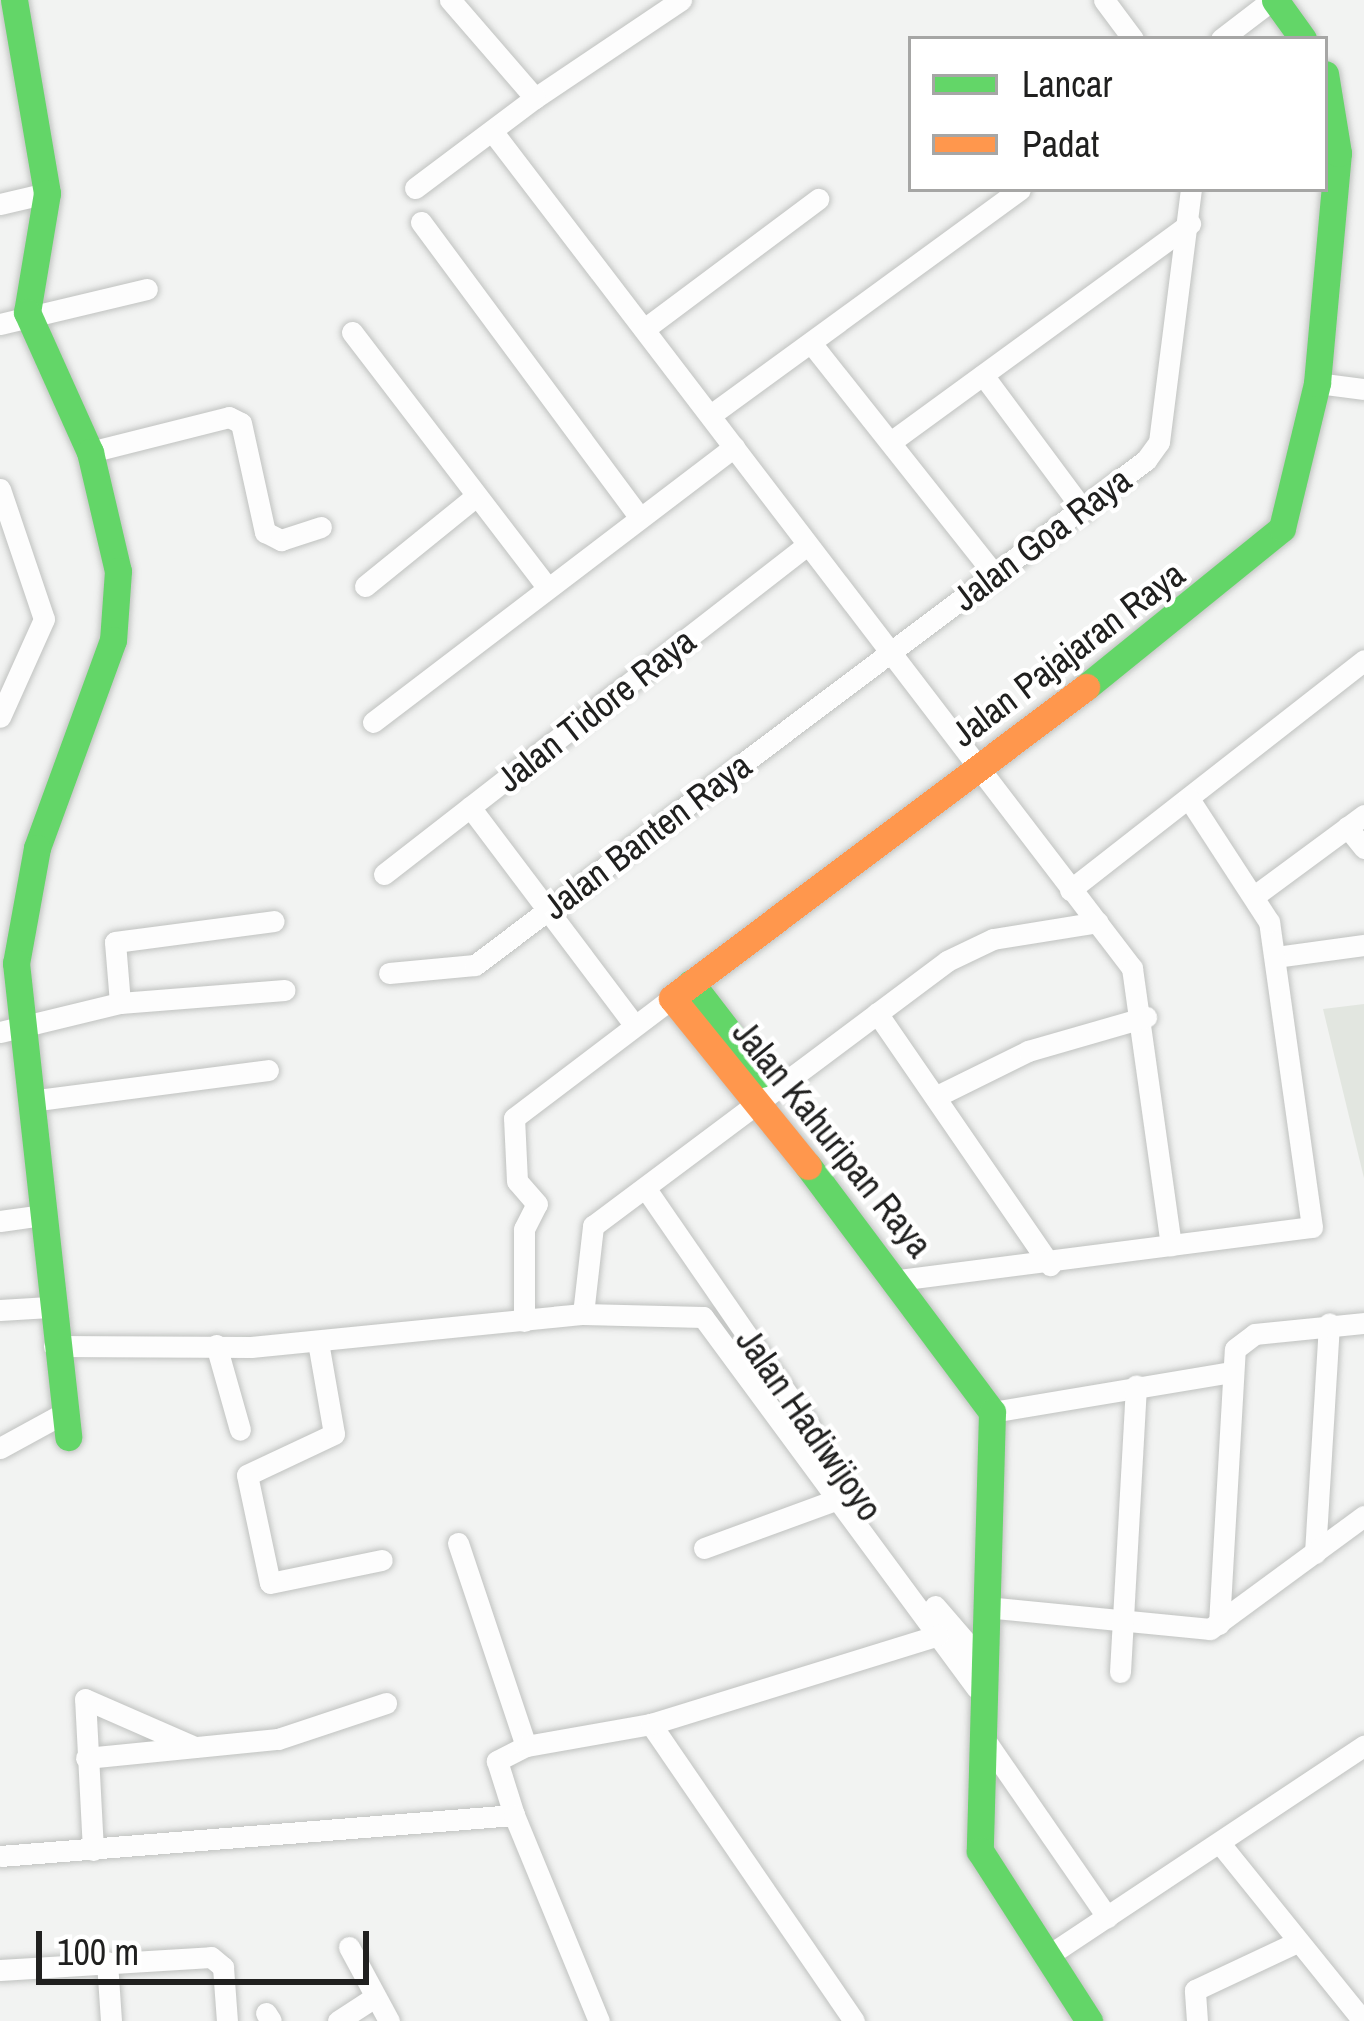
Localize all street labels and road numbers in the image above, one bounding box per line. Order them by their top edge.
street label: Jalan Goa Raya [944,458,1140,620]
street label: Jalan Pajajaran Raya [943,552,1193,756]
street label: Jalan Tidore Raya [488,619,704,801]
street label: Jalan Banten Raya [534,744,760,928]
street label: Jalan Kahuripan Raya [723,1012,941,1266]
street label: Jalan Hadiwijoyo [727,1321,891,1529]

